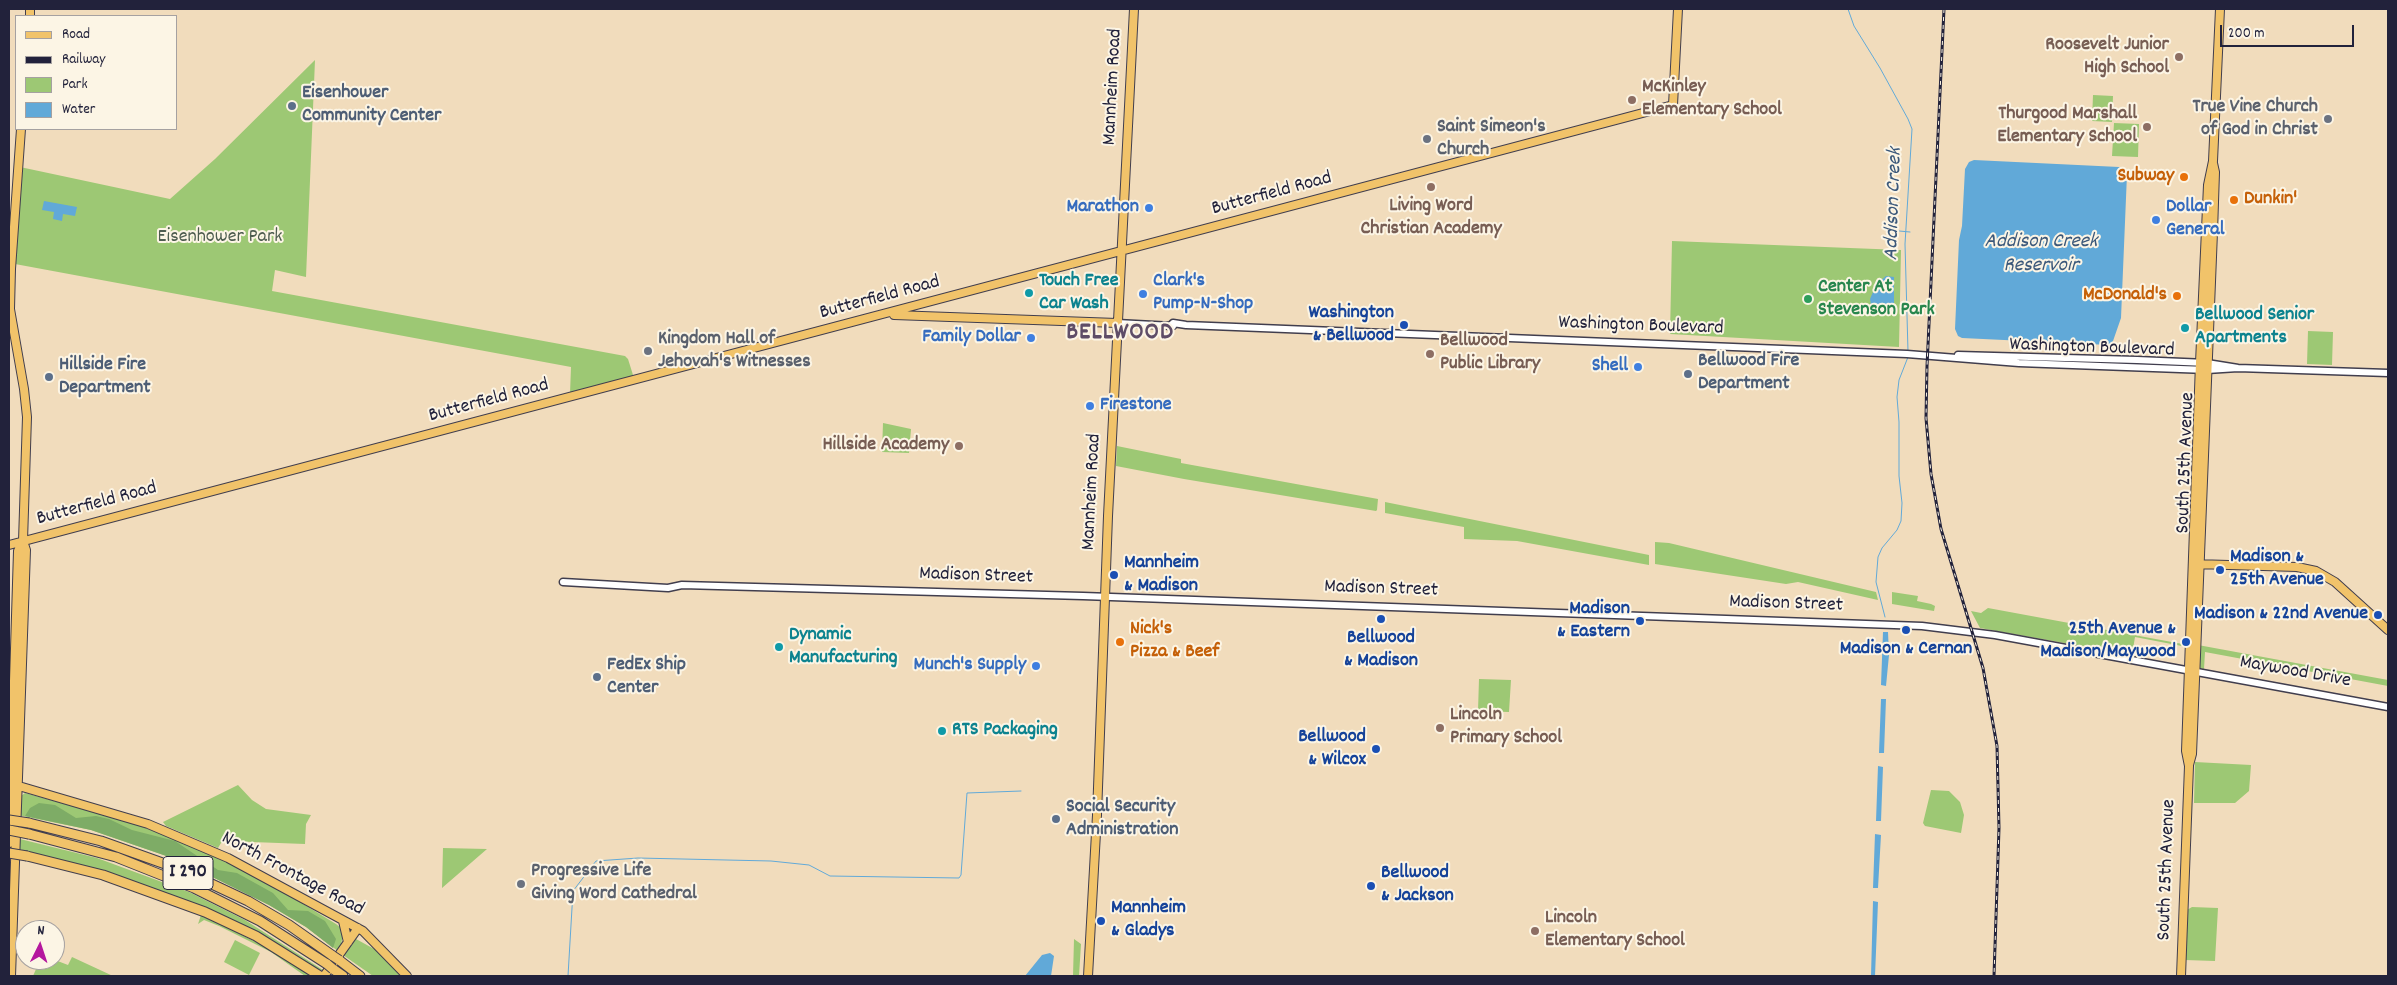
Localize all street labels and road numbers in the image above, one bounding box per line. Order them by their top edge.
street label: Mannheim Road [1099,28,1129,146]
street label: Butterfield Road [1209,167,1335,223]
street label: Butterfield Road [817,271,943,327]
street label: Washington Boulevard [1558,312,1724,342]
street label: Washington Boulevard [2009,334,2175,364]
street label: Butterfield Road [426,374,552,430]
street label: South 25th Avenue [2173,392,2201,534]
street label: Mannheim Road [1078,433,1108,551]
street label: Butterfield Road [34,477,160,533]
street label: Madison Street [919,563,1033,591]
street label: Madison Street [1324,576,1438,604]
street label: Madison Street [1729,591,1843,619]
street label: Maywood Drive [2238,651,2352,695]
street label: South 25th Avenue [2154,799,2182,941]
street label: North Frontage Road [217,827,367,923]
road number: I 290 [163,856,213,890]

